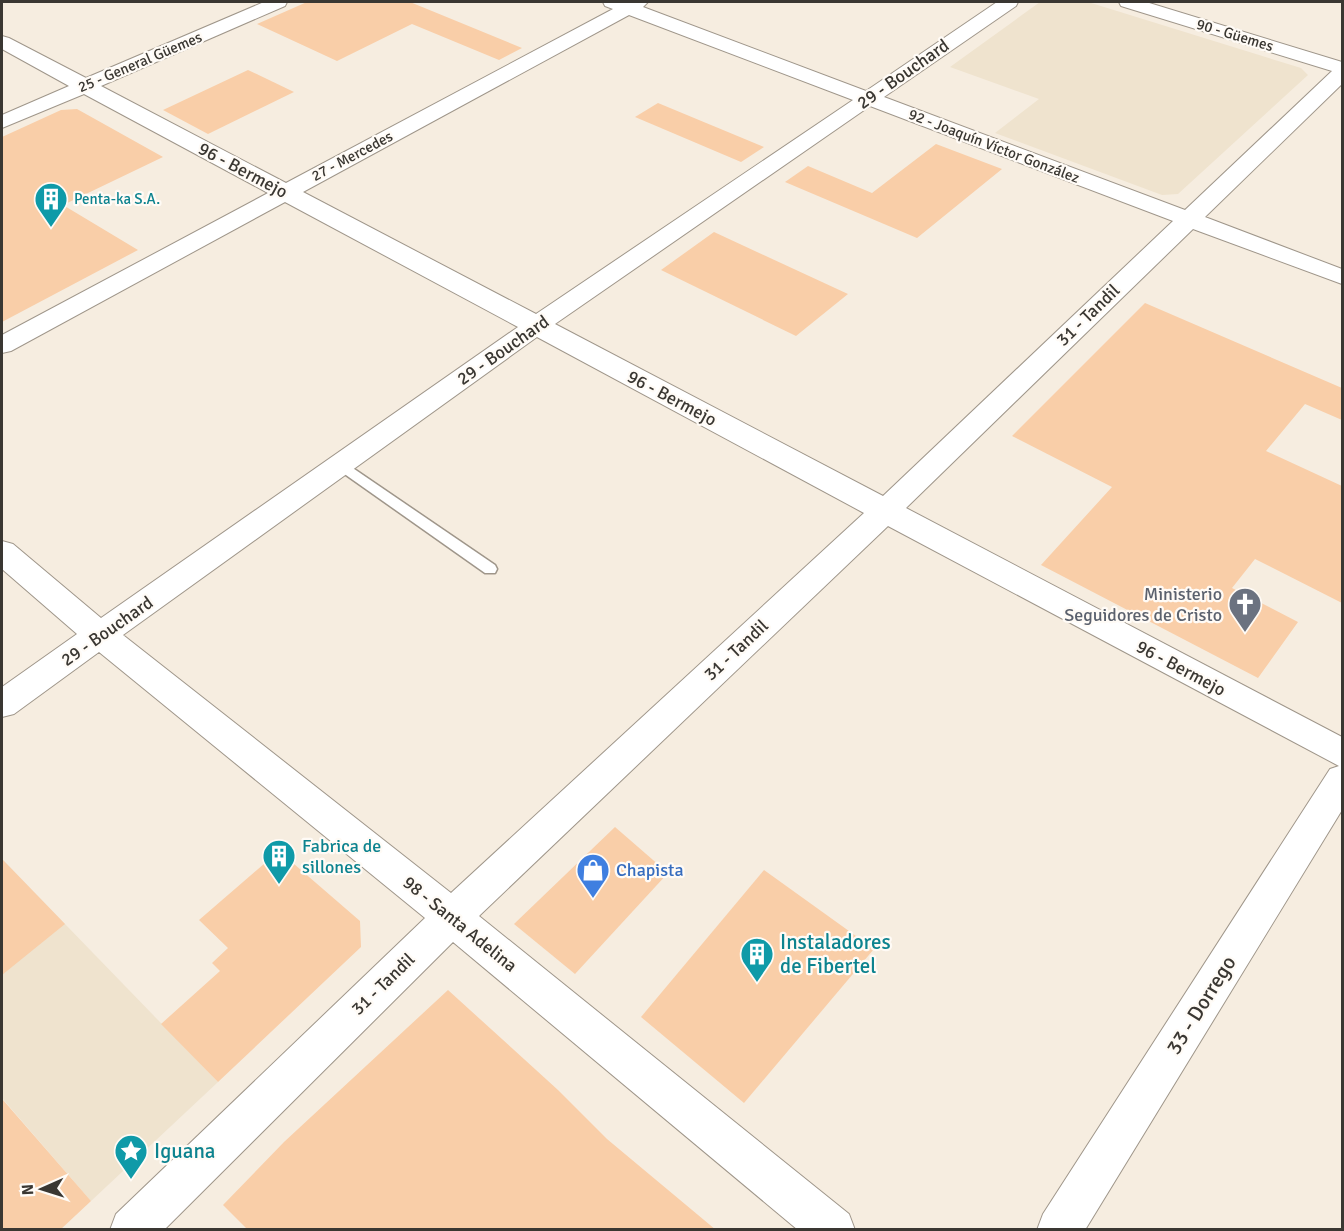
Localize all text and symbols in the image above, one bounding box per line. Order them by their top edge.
street label: 90 - Güemes [1194,15,1276,55]
street label: 25 - General Güemes [75,28,205,96]
street label: 29 - Bouchard [853,34,953,114]
street label: 92 - Joaquín Víctor González [906,105,1082,187]
street label: 27 - Mercedes [308,127,396,185]
street label: 96 - Bermejo [195,137,291,203]
building icon: Penta-ka S.A. [33,181,69,228]
place label: Penta-ka S.A. [74,190,160,208]
street label: 31 - Tandil [1052,279,1124,351]
street label: 29 - Bouchard [453,310,553,390]
street label: 96 - Bermejo [624,365,720,431]
place label: Ministerio Seguidores de Cristo [1064,583,1222,626]
church icon: Ministerio Seguidores de Cristo [1227,586,1263,633]
street label: 29 - Bouchard [57,591,157,671]
street label: 31 - Tandil [699,615,773,685]
street label: 96 - Bermejo [1133,635,1229,701]
place label: Fabrica de sillones [302,835,381,878]
building icon: Fabrica de sillones [261,838,297,885]
shop icon: Chapista [575,852,611,899]
place label: Chapista [616,859,684,881]
street label: 98 - Santa Adelina [399,871,521,977]
place label: Instaladores de Fibertel [780,929,891,979]
building icon: Instaladores de Fibertel [739,936,775,983]
street label: 31 - Tandil [347,948,419,1020]
street label: 33 - Dorrego [1160,951,1242,1059]
place icon: Iguana [113,1133,149,1180]
place label: Iguana [154,1138,216,1164]
north arrow [12,1159,72,1219]
text: N [18,1184,38,1196]

